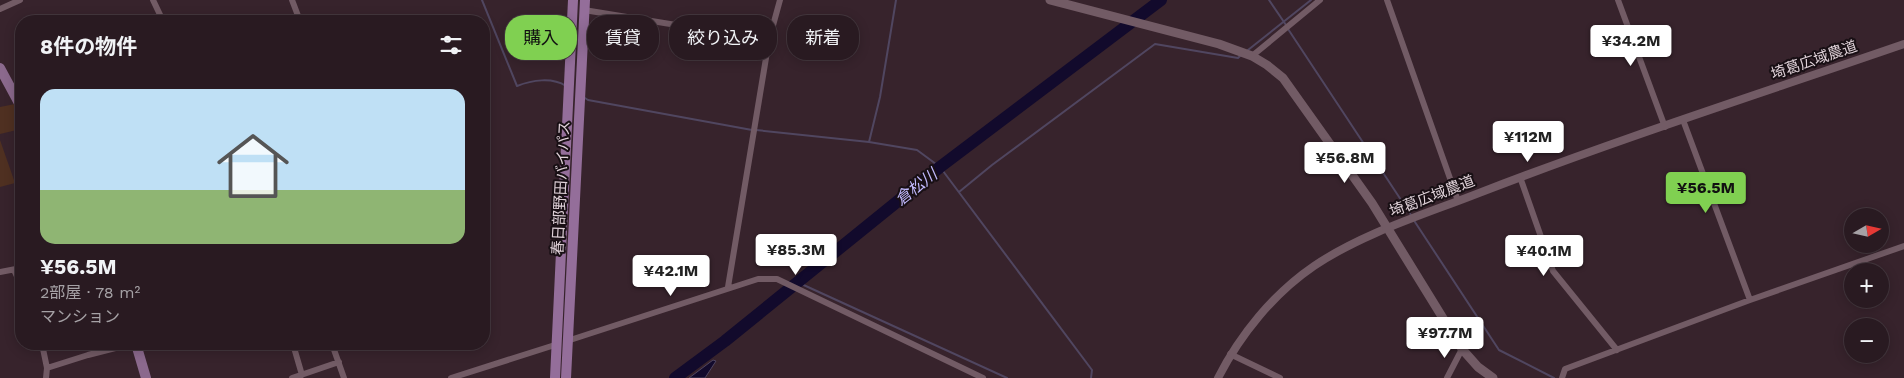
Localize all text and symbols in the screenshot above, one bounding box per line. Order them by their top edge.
chip: 購入 [505,15,577,60]
chip: 賃貸 [587,15,659,60]
chip: 絞り込み [669,15,777,60]
chip: 新着 [787,15,859,60]
pin: ¥34.2M [1590,24,1672,67]
icon: filters [437,31,465,59]
text: ¥34.2M [1601,31,1661,50]
text: 8件の物件 [40,34,137,59]
street label: 埼葛広域農道 [1769,37,1859,83]
street label: 春日部野田バイパス [548,120,574,256]
pin: ¥112M [1493,120,1563,163]
icon: home [208,121,298,211]
text: ¥112M [1504,127,1552,146]
pin: ¥56.8M [1304,142,1386,184]
text: ¥56.8M [1315,148,1375,167]
water label: 倉松川 [891,164,942,209]
street label: 埼葛広域農道 [1387,171,1477,221]
pin: ¥56.5M [1665,172,1747,214]
text: ¥56.5M [1677,178,1735,197]
north arrow [1844,208,1889,252]
map controls [1844,208,1889,363]
pin: ¥85.3M [755,234,837,276]
pin: ¥40.1M [1503,234,1585,277]
text: ¥85.3M [767,240,825,259]
text: ¥40.1M [1516,241,1572,260]
text: ¥56.5M [40,254,117,279]
pin: ¥42.1M [630,254,712,297]
text: ¥42.1M [644,261,698,280]
button: + [1844,263,1889,308]
text: 2部屋 · 78 m² [40,283,140,302]
text: マンション [40,307,120,326]
pin: ¥97.7M [1404,316,1486,359]
button: − [1844,318,1889,363]
text: ¥97.7M [1417,323,1473,342]

